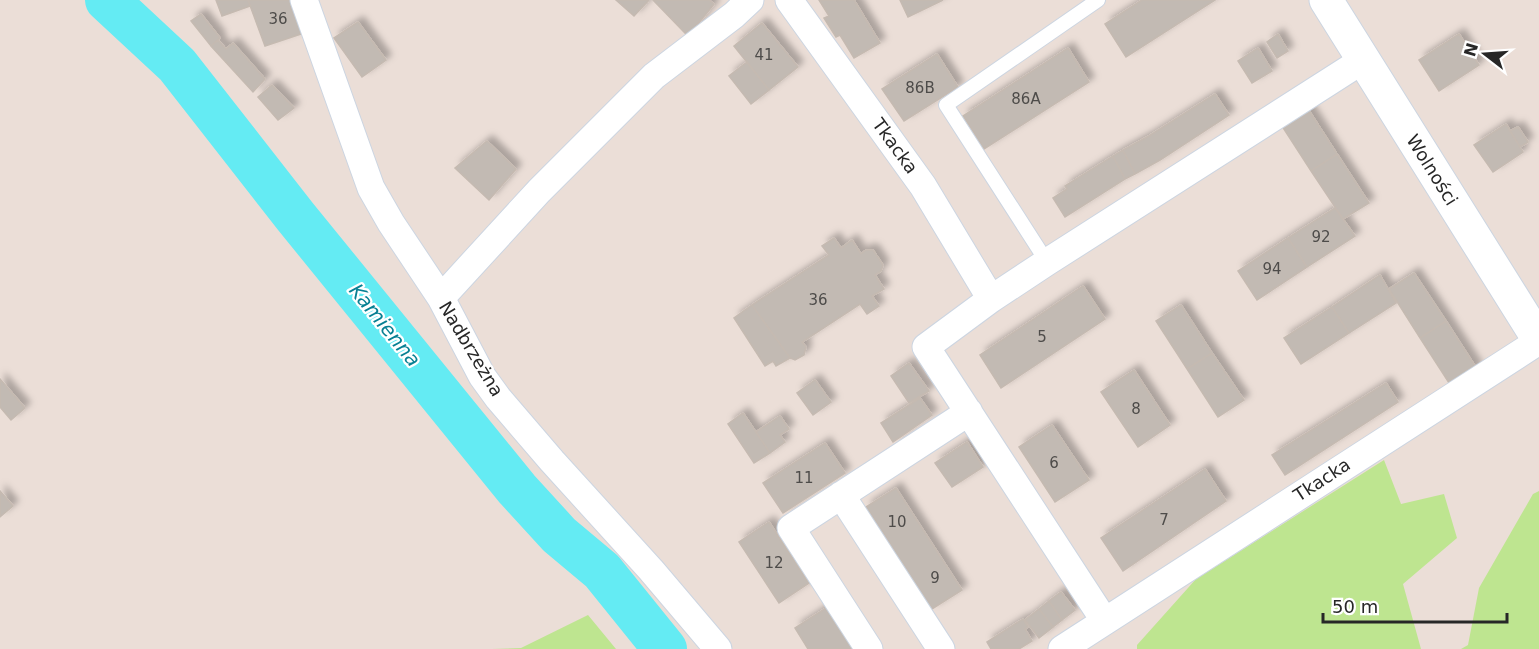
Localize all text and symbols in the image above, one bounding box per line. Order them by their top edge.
house number: 36 [268,10,288,28]
north arrow [1455,24,1515,84]
text: N [1460,41,1482,59]
house number: 41 [754,46,774,64]
house number: 86B [905,79,935,97]
house number: 86A [1011,90,1041,108]
street label: Tkacka [868,113,922,177]
street label: Wolności [1402,130,1462,209]
house number: 92 [1311,228,1331,246]
house number: 94 [1262,260,1282,278]
water label: Kamienna [344,279,426,371]
house number: 36 [808,291,828,309]
street label: Nadbrzeżna [435,297,508,400]
house number: 5 [1037,328,1047,346]
house number: 8 [1131,400,1141,418]
house number: 6 [1049,454,1059,472]
street label: Tkacka [1289,454,1354,506]
house number: 11 [794,469,814,487]
house number: 7 [1159,511,1169,529]
house number: 10 [887,513,907,531]
house number: 12 [764,554,784,572]
house number: 9 [930,569,940,587]
scale bar [1323,586,1508,624]
text: 50 m [1332,596,1378,617]

